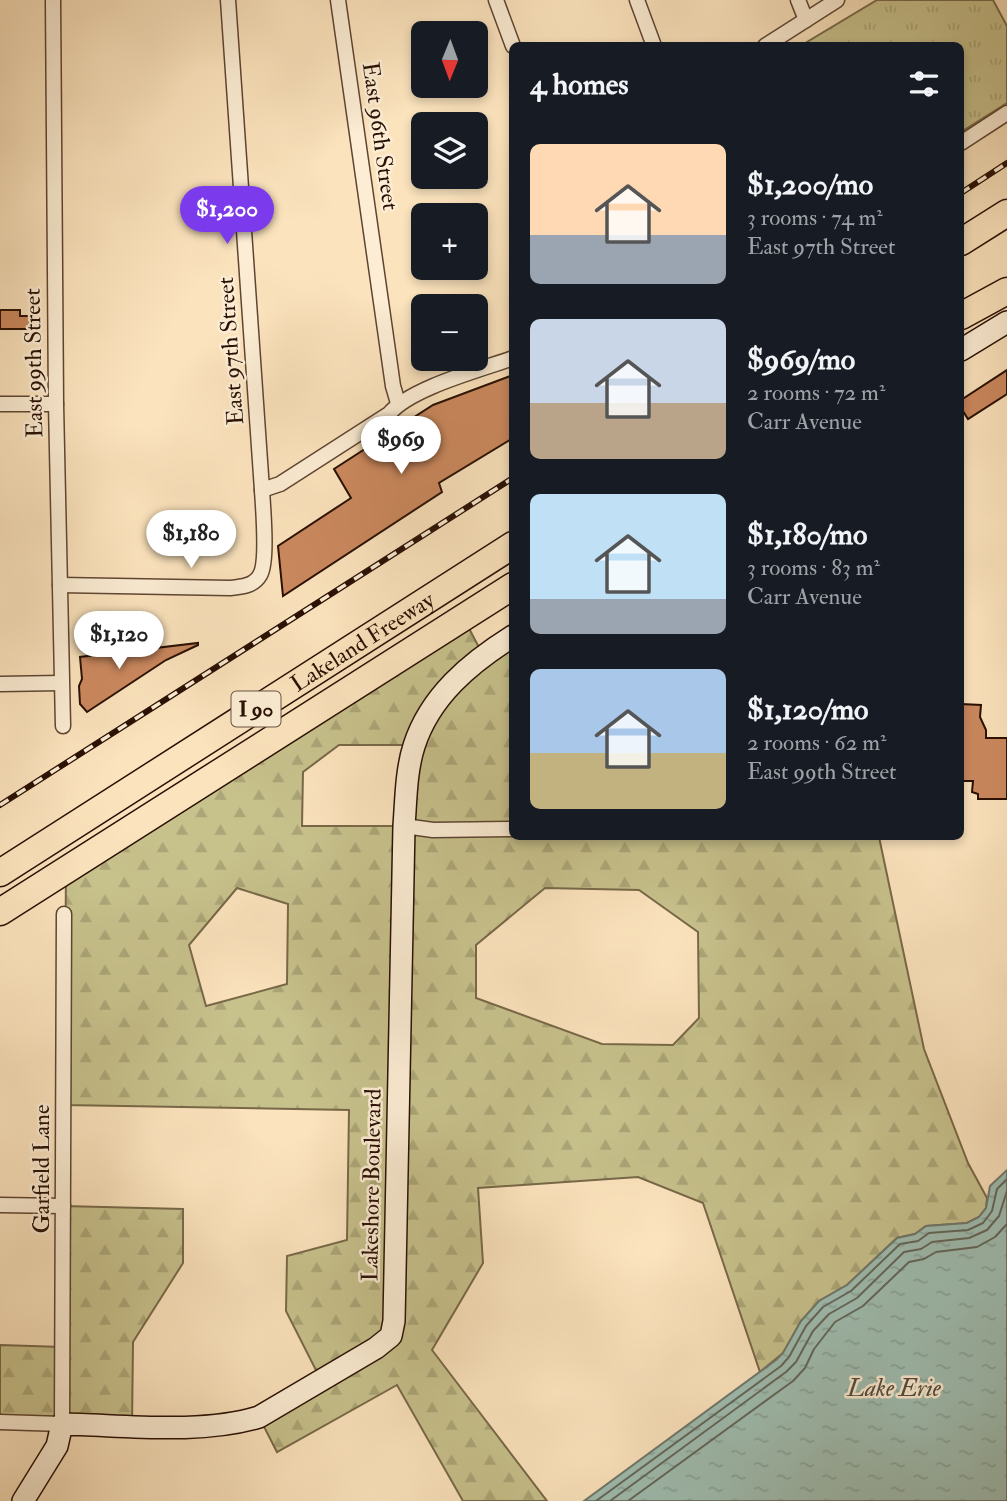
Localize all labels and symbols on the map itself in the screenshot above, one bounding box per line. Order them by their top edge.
north arrow [411,21,488,98]
street label: East 96th Street [356,60,405,212]
pin: $1,200 [170,187,284,246]
street label: East 97th Street [211,276,250,426]
street label: East 99th Street [18,288,49,438]
pin: $969 [360,416,442,476]
pin: $1,180 [134,510,248,570]
street label: Lakeland Freeway [285,585,441,698]
pin: $1,120 [62,612,176,671]
road number: I 90 [232,692,280,726]
street label: Lakeshore Boulevard [355,1088,388,1282]
street label: Garfield Lane [27,1104,56,1234]
water label: Lake Erie [846,1373,942,1404]

